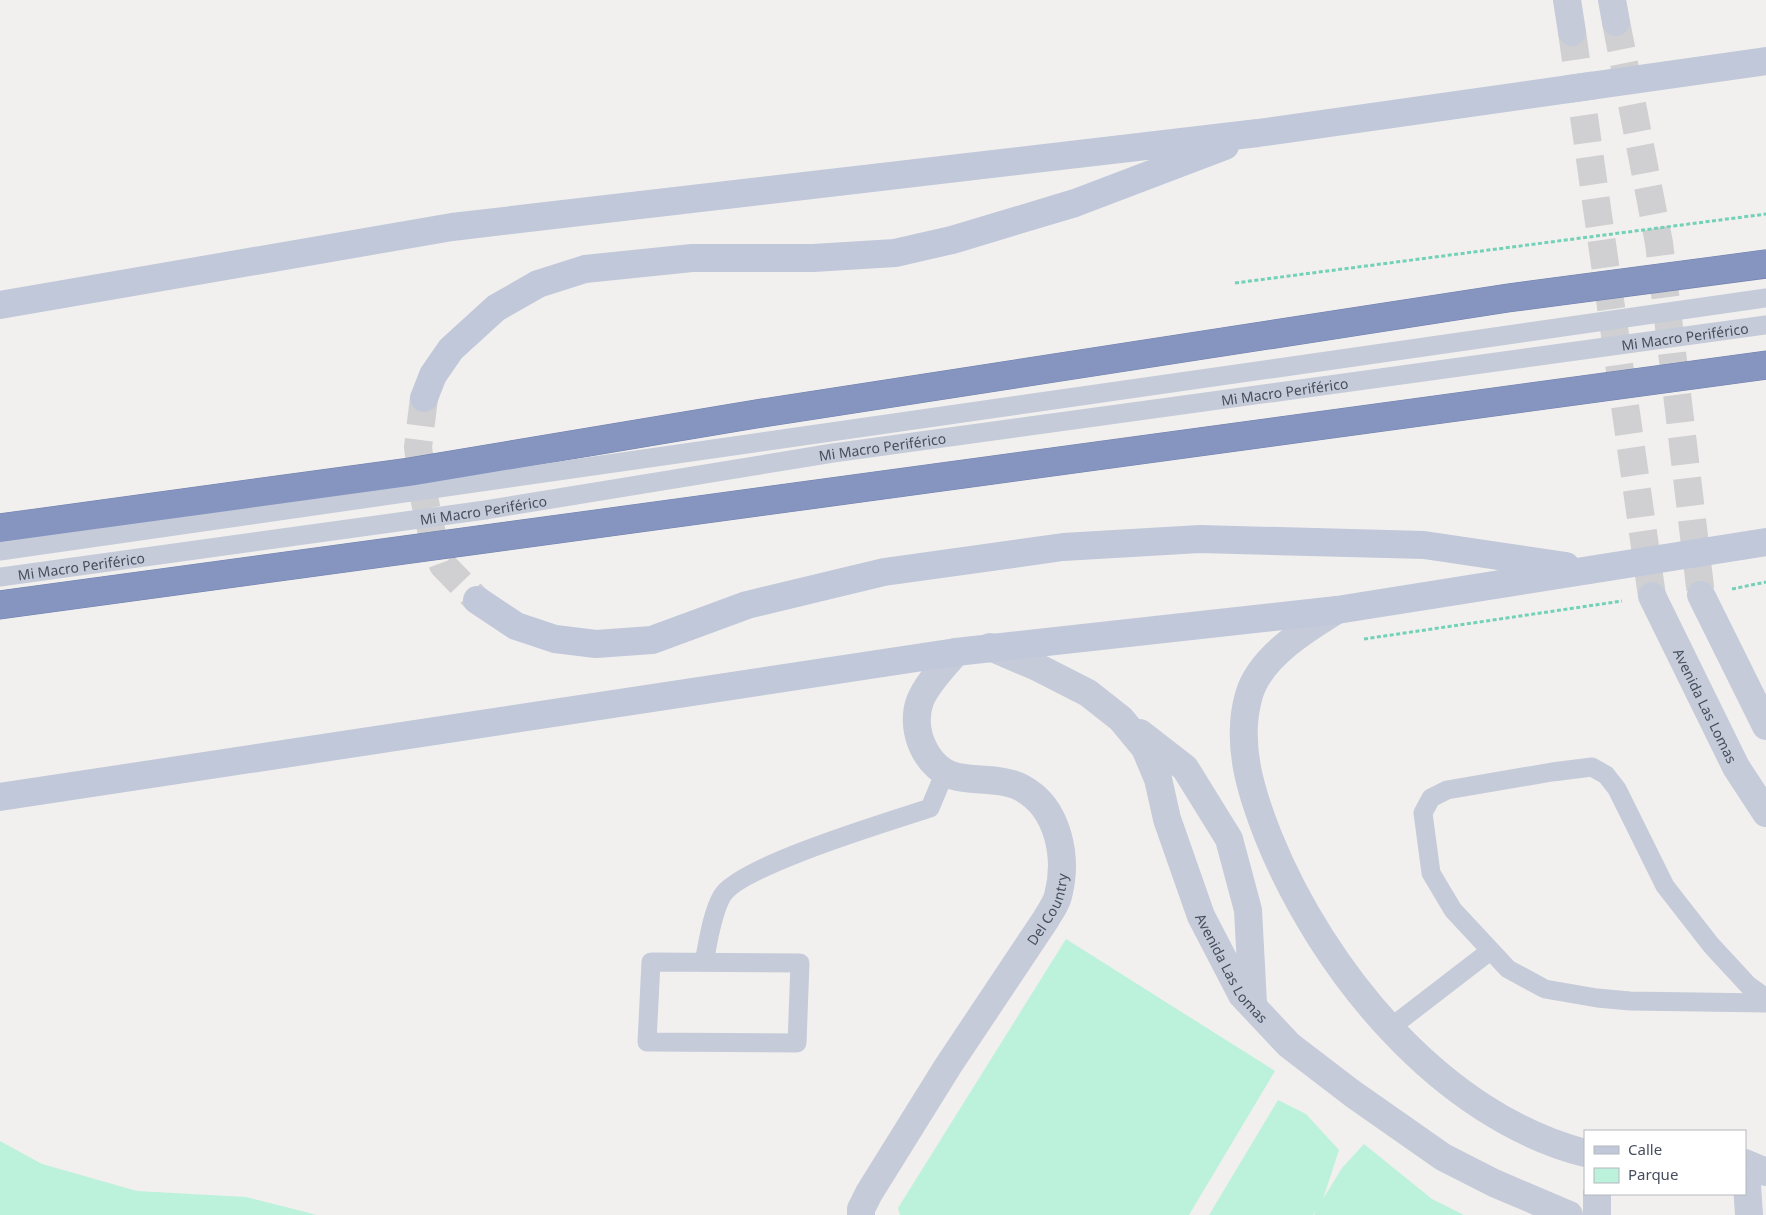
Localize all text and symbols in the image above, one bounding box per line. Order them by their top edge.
street label: Mi Macro Periférico [1620,318,1750,354]
street label: Mi Macro Periférico [1220,373,1349,409]
street label: Mi Macro Periférico [817,428,947,465]
street label: Mi Macro Periférico [419,491,548,528]
street label: Mi Macro Periférico [16,548,146,584]
street label: Avenida Las Lomas [1670,645,1742,766]
street label: Del Country [1022,872,1071,949]
street label: Avenida Las Lomas [1192,910,1273,1027]
legend [1584,1130,1746,1195]
text: Calle [1628,1139,1662,1159]
text: Parque [1628,1164,1678,1184]

